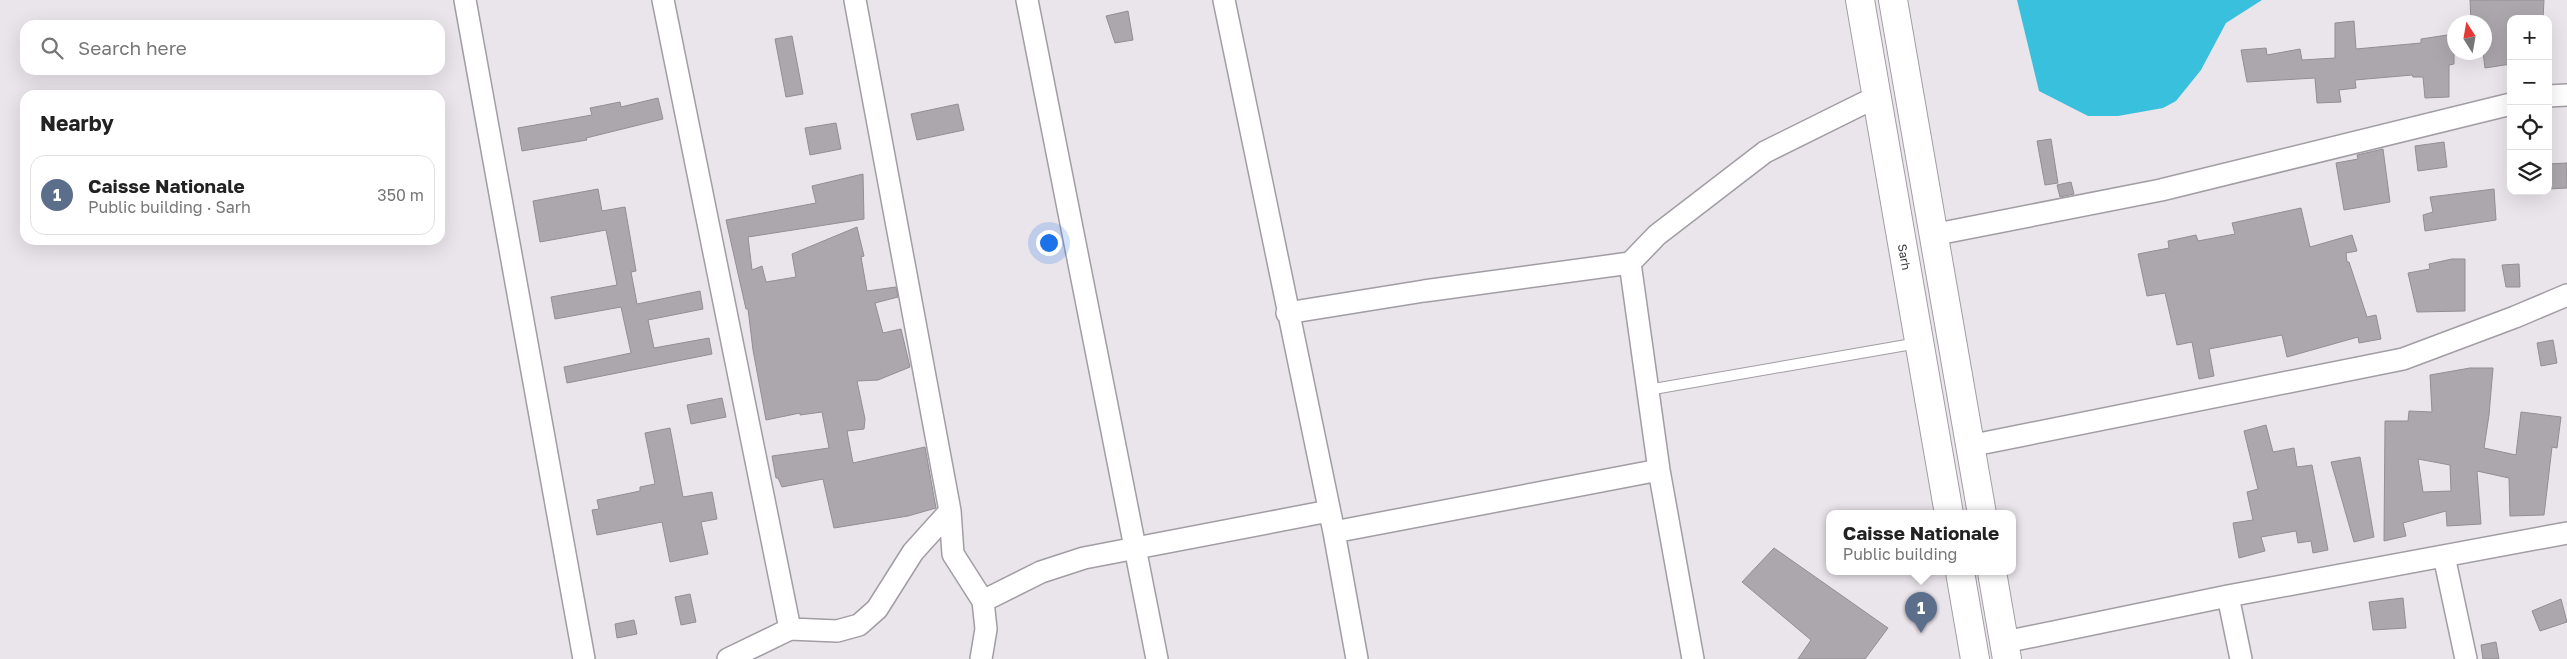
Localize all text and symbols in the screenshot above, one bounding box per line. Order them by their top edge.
north arrow [2447,15,2492,60]
map controls [2507,15,2552,195]
button: + [2507,15,2552,60]
search box [20,20,445,75]
icon: search [38,34,66,62]
text: Search here [78,36,187,59]
button: − [2507,60,2552,105]
button: locate [2507,105,2552,150]
text: Nearby [40,110,114,136]
button: layers [2507,150,2552,195]
text: Caisse Nationale [88,174,245,197]
text: 1 [53,185,61,205]
text: 350 m [377,185,424,205]
text: Public building · Sarh [88,197,251,217]
your location [1036,230,1062,256]
street label: Sarh [1895,243,1914,271]
popup [1826,510,2016,575]
text: Caisse Nationale [1843,521,1999,544]
text: Public building [1843,544,1957,564]
pin: 1 [1905,592,1937,633]

